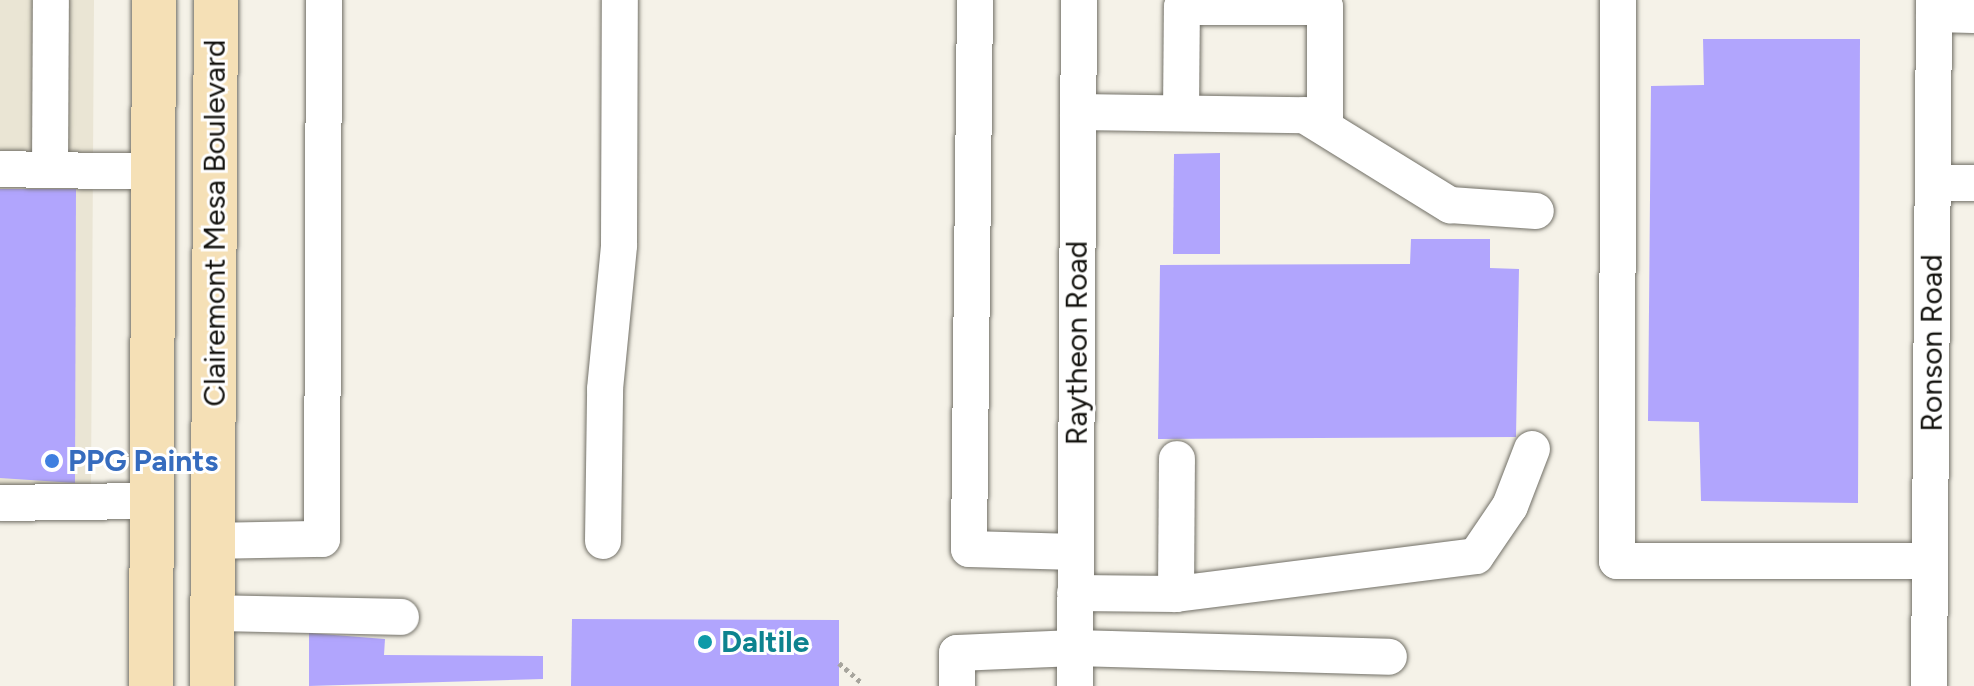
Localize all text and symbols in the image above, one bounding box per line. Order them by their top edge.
street label: Clairemont Mesa Boulevard [197,39,233,407]
street label: Raytheon Road [1059,241,1095,445]
street label: Ronson Road [1914,254,1950,432]
place label: PPG Paints [68,443,218,479]
marker: PPG Paints [43,452,61,470]
place label: Daltile [721,624,809,660]
marker: Daltile [696,633,714,651]

